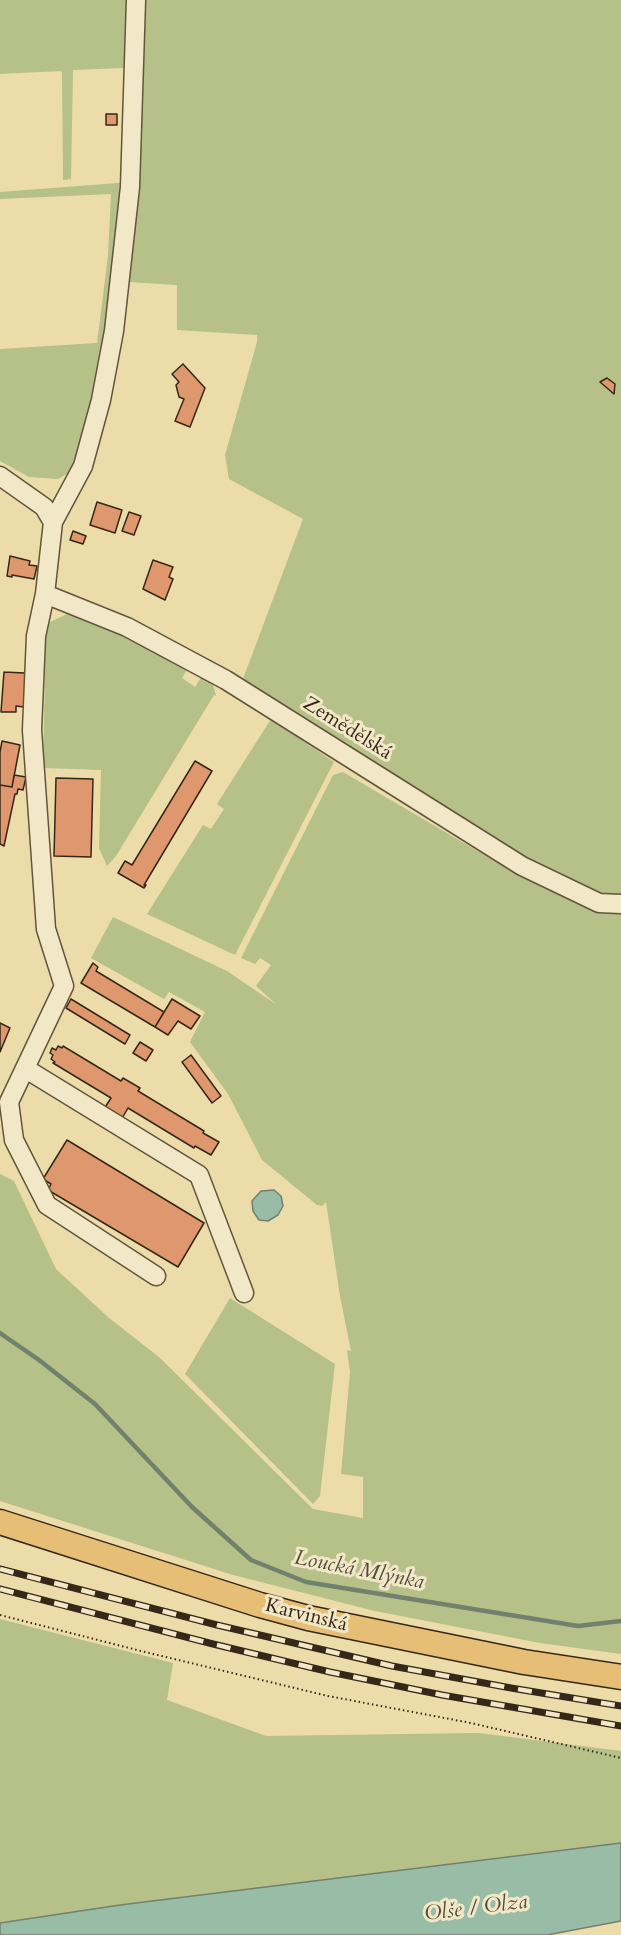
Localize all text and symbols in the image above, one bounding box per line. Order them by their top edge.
street label: Zemědělská [298,692,396,766]
water label: Loucká Mlýnka [292,1546,426,1596]
street label: Karvinská [262,1594,350,1638]
water label: Olše / Olza [423,1890,529,1928]

